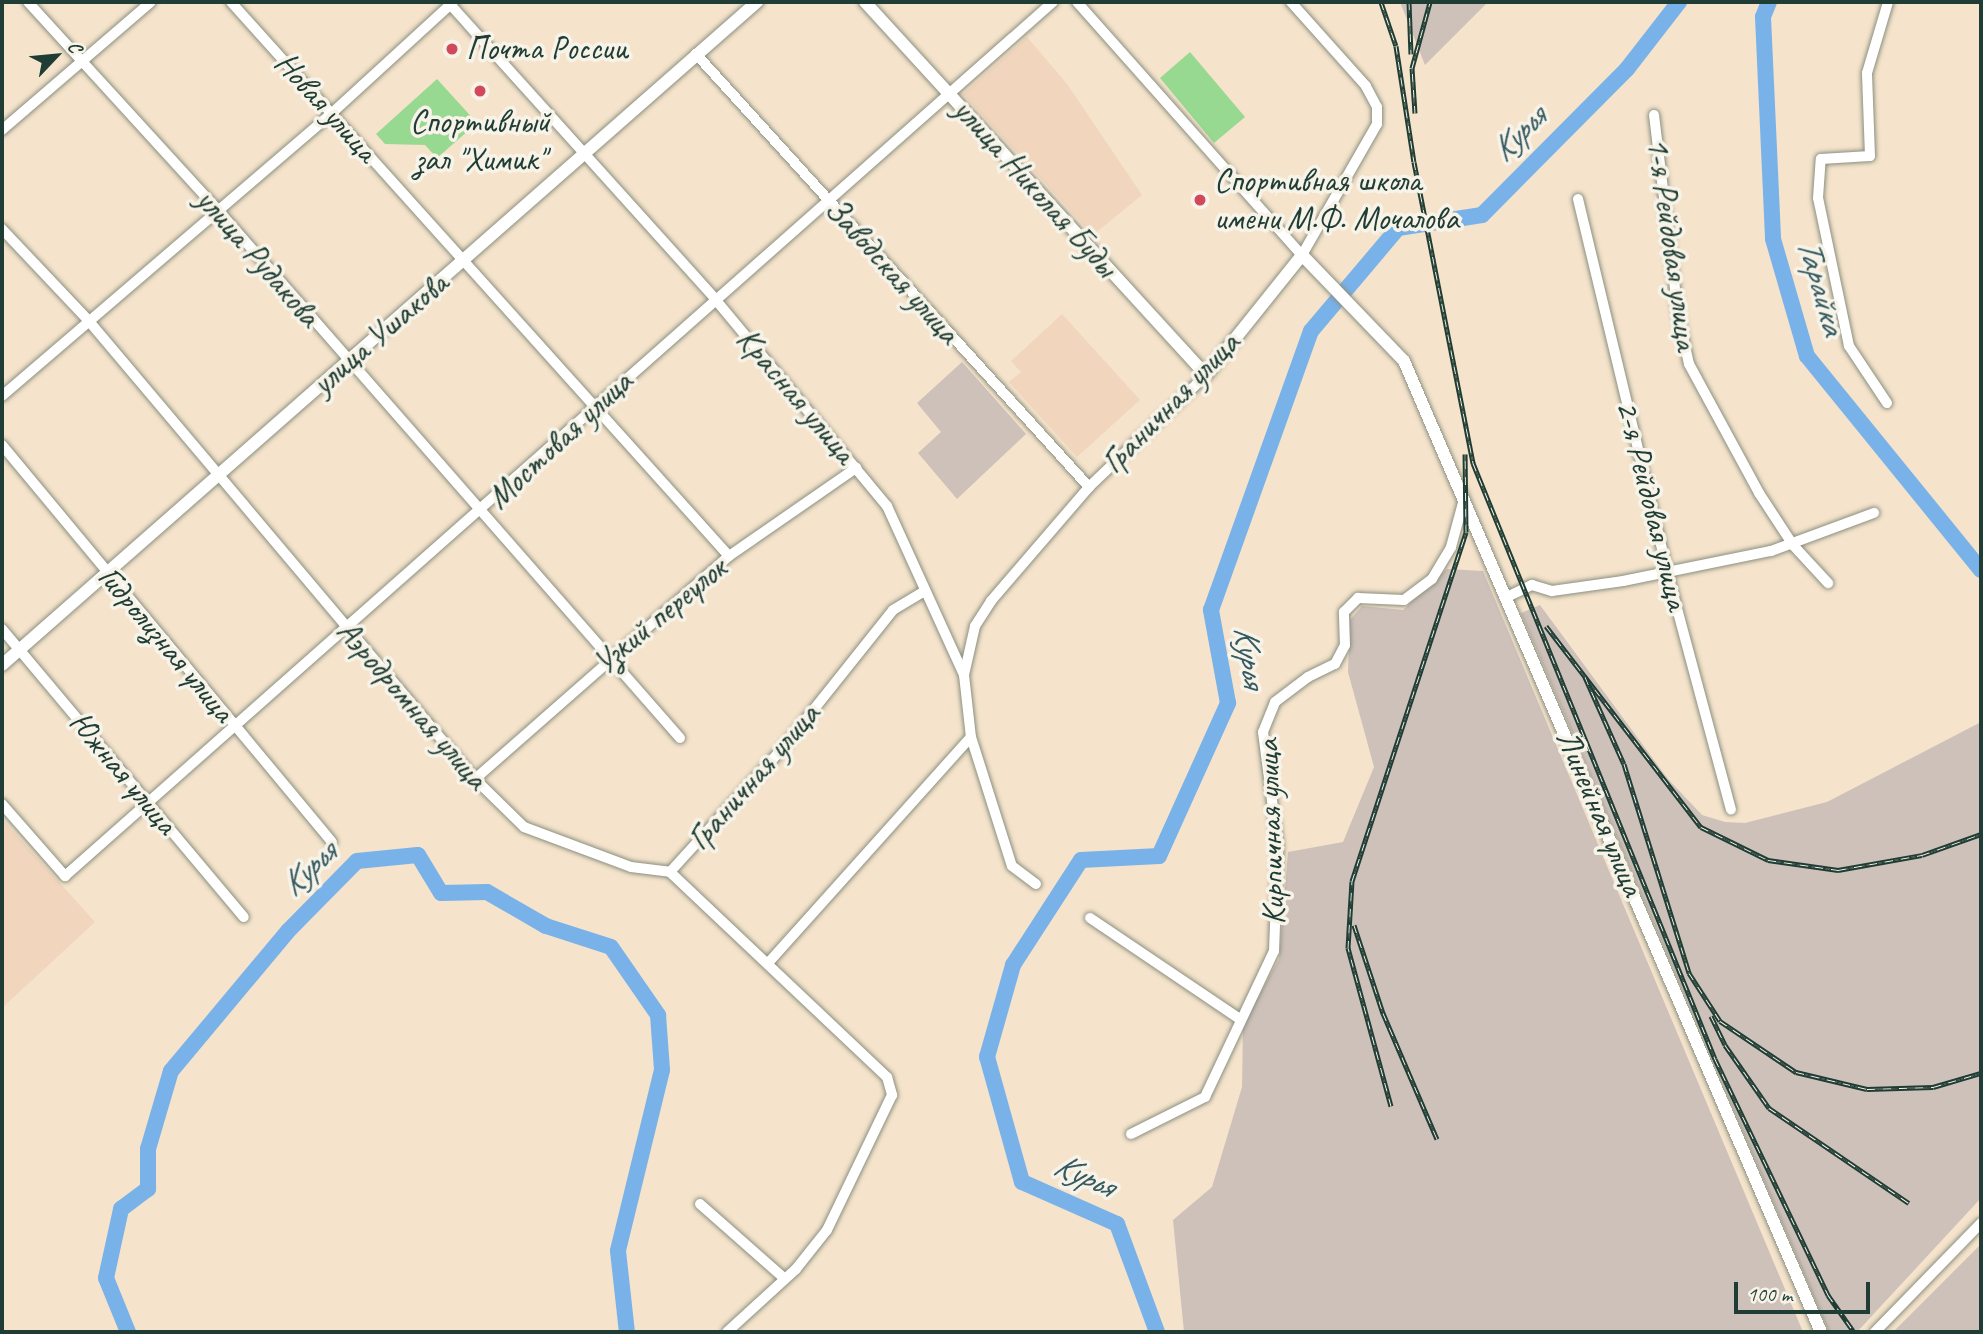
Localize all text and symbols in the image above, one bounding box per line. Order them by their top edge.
north arrow [21,21,91,91]
place label: Почта России [466,29,626,69]
text: С [62,37,88,56]
marker: Почта России [444,41,460,57]
street label: Новая улица [266,43,386,171]
marker: Спортивный зал "Химик" [472,83,488,99]
street label: улица Николая Буды [945,91,1125,285]
water label: Курья [1482,98,1554,170]
place label: Спортивный зал "Химик" [410,102,550,180]
street label: 1-я Рейдовая улица [1638,136,1706,352]
place label: Спортивная школа имени М.Ф. Мочалова [1214,161,1459,239]
street label: улица Рудакова [187,181,329,335]
street label: Заводская улица [815,189,969,353]
marker: Спортивная школа имени М.Ф. Мочалова [1192,192,1208,208]
water label: Тарайка [1787,233,1855,339]
street label: улица Ушакова [304,264,456,404]
street label: Красная улица [728,320,864,472]
street label: Граничная улица [1093,323,1249,483]
street label: Мостовая улица [479,362,641,518]
street label: 2-я Рейдовая улица [1607,397,1697,613]
street label: Узкий переулок [585,549,735,683]
street label: Гидролизная улица [88,557,244,731]
street label: Аэродромная улица [327,612,497,798]
water label: Курья [1225,623,1275,689]
street label: Граничная улица [679,694,829,860]
street label: Южная улица [59,703,187,843]
street label: Линейная улица [1547,722,1653,904]
street label: Кирпичная улица [1248,737,1294,927]
water label: Курья [271,833,345,905]
water label: Курья [1048,1143,1120,1207]
scale bar [1738,1268,1874,1312]
text: 100 m [1747,1281,1792,1307]

